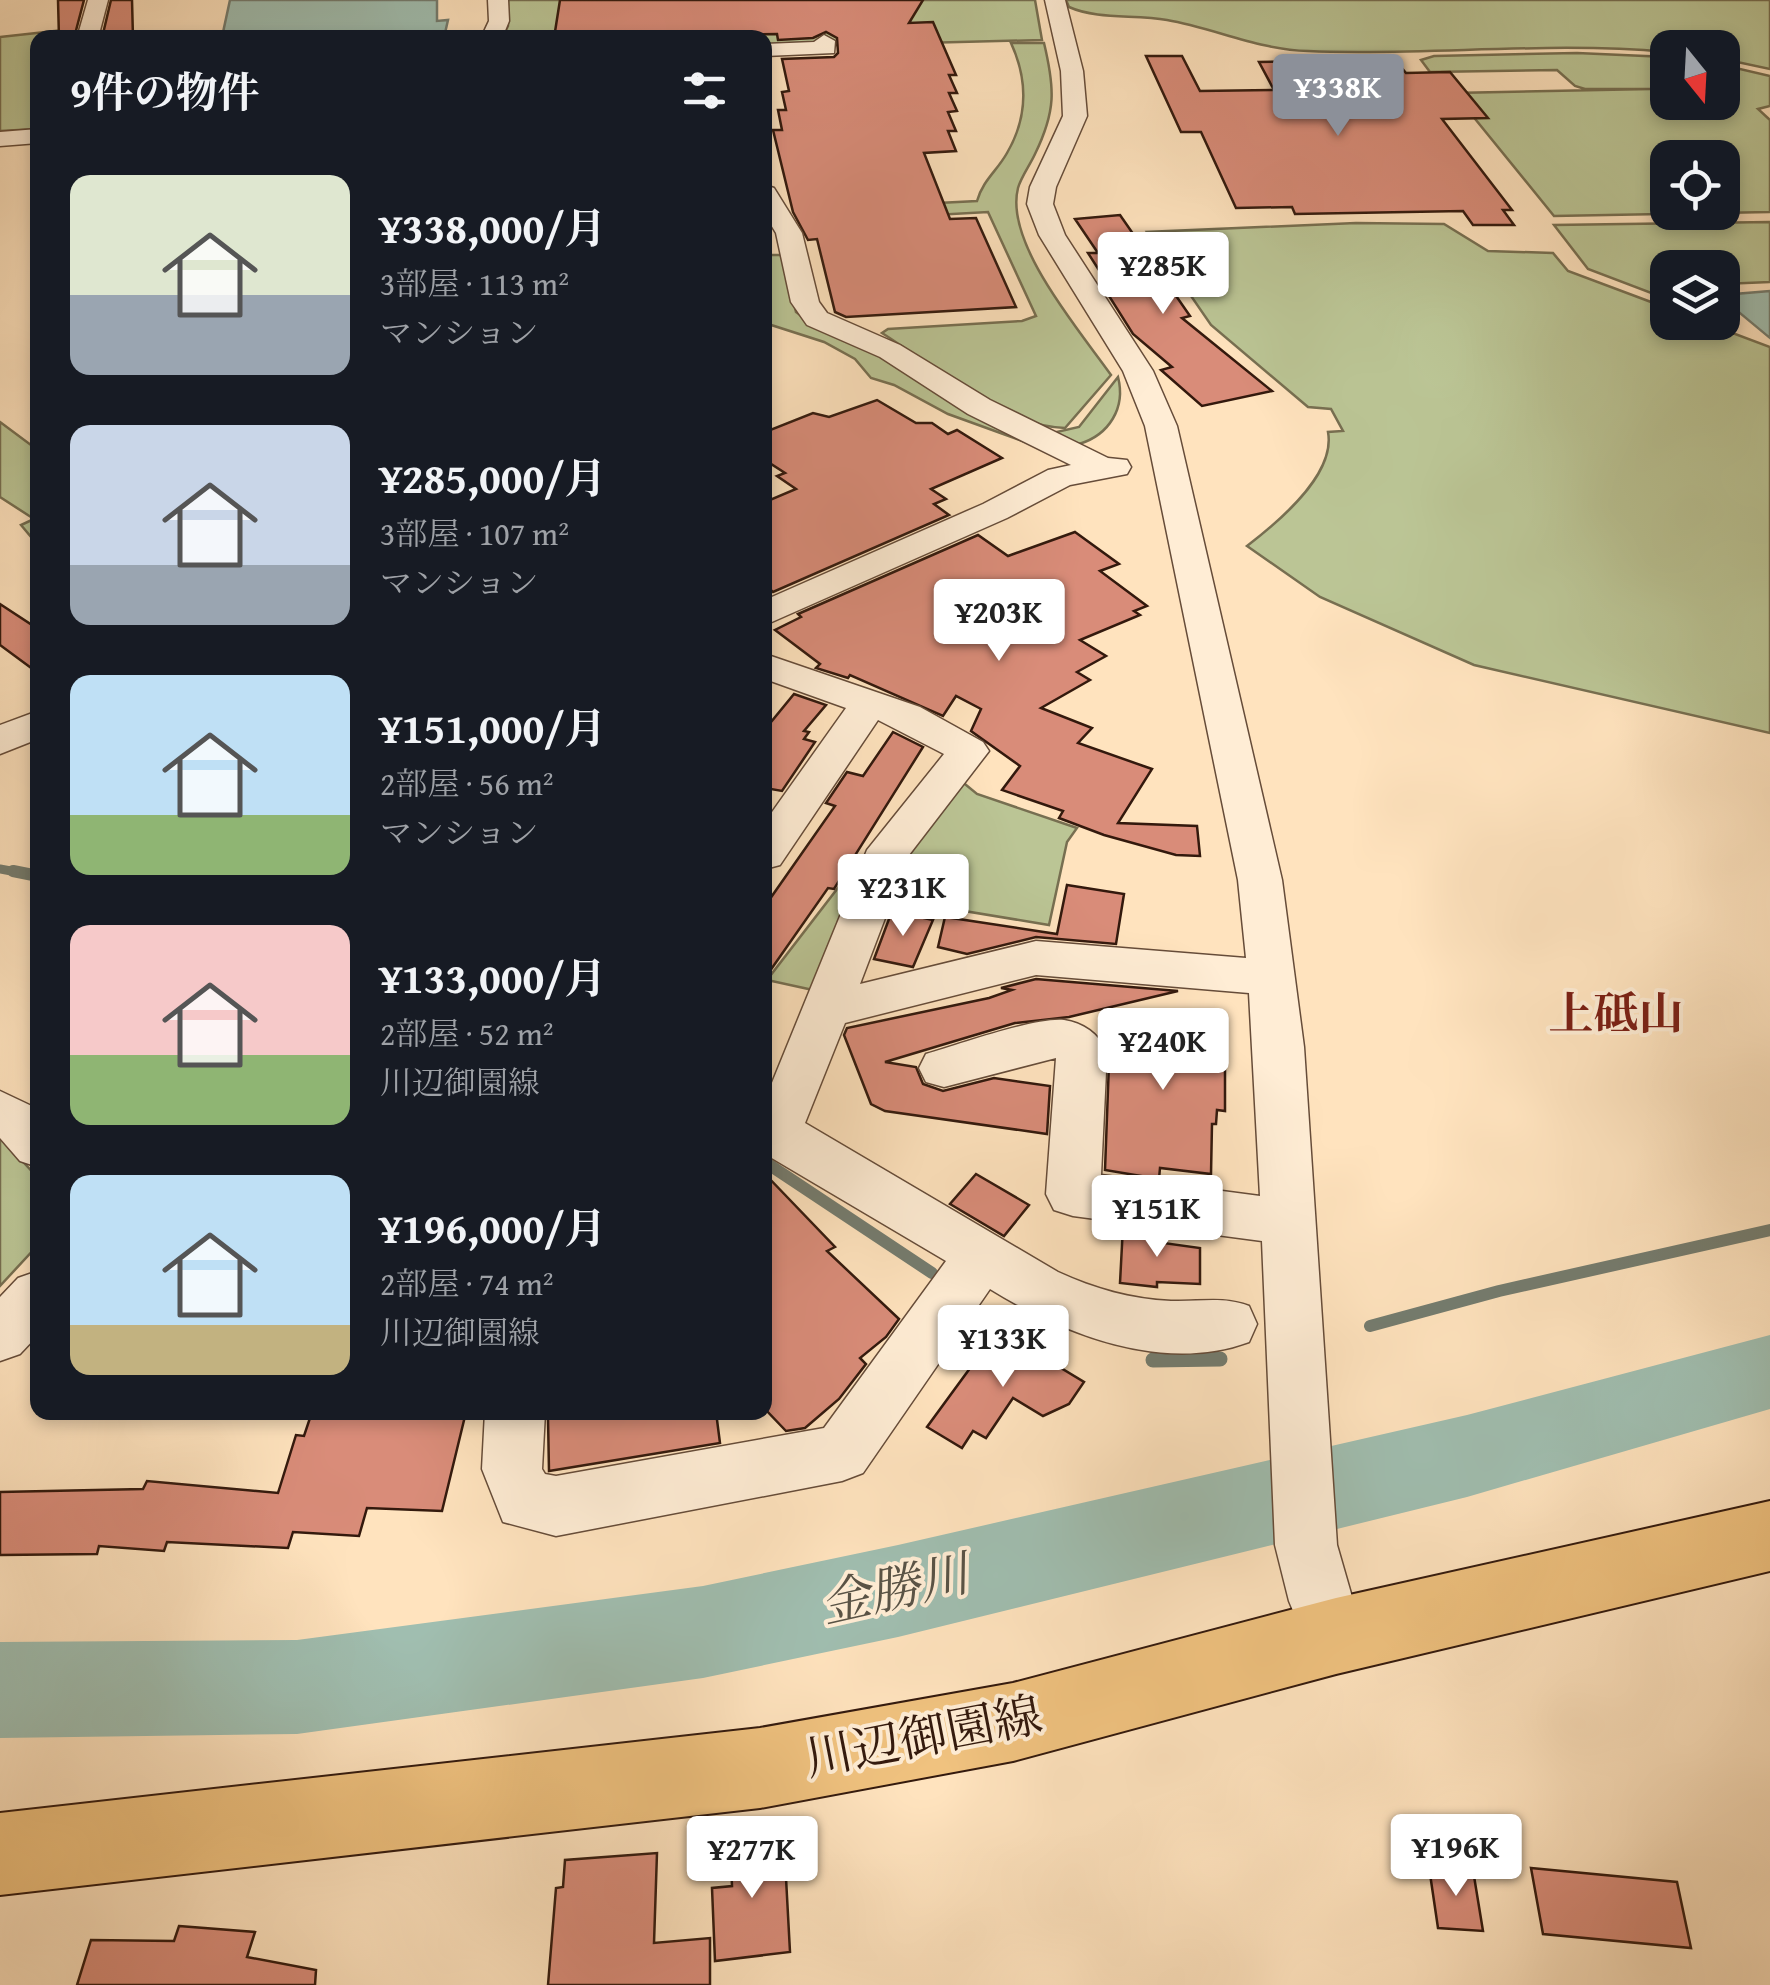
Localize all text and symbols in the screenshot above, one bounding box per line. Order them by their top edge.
north arrow [1650,30,1740,120]
map controls [1650,30,1740,340]
pin: ¥338K [1268,54,1408,139]
text: 9件の物件 [70,61,260,122]
icon: filters [677,63,732,118]
text: ¥338K [1295,63,1381,110]
button: locate [1650,140,1740,230]
text: ¥338,000/月 [380,197,606,258]
icon: home [150,215,270,335]
pin: ¥285K [1093,232,1233,317]
text: ¥285K [1120,241,1206,288]
button: layers [1650,250,1740,340]
text: 3部屋 · 113 m² [380,260,569,307]
text: マンション [380,309,539,356]
text: ¥285,000/月 [380,447,606,508]
icon: home [150,465,270,585]
text: 3部屋 · 107 m² [380,510,569,557]
text: マンション [380,559,539,606]
pin: ¥203K [929,579,1069,664]
text: ¥203K [956,588,1042,635]
text: ¥151,000/月 [380,697,606,758]
icon: home [150,715,270,835]
text: 2部屋 · 56 m² [380,760,554,807]
text: マンション [380,809,539,856]
pin: ¥231K [833,854,973,939]
text: ¥231K [860,863,946,910]
text: ¥133,000/月 [380,947,606,1008]
icon: home [150,965,270,1085]
district label: 上砥山 [1548,980,1684,1045]
pin: ¥240K [1093,1008,1233,1093]
text: 2部屋 · 52 m² [380,1010,554,1057]
text: ¥240K [1120,1017,1206,1064]
text: 川辺御園線 [380,1059,540,1106]
pin: ¥151K [1087,1175,1227,1260]
text: ¥151K [1114,1184,1200,1231]
text: ¥196,000/月 [380,1197,606,1258]
icon: home [150,1215,270,1335]
text: 2部屋 · 74 m² [380,1260,554,1307]
pin: ¥133K [933,1305,1073,1390]
text: 川辺御園線 [380,1309,540,1356]
text: ¥133K [960,1314,1046,1361]
water label: 金勝川 [813,1534,980,1640]
street label: 川辺御園線 [798,1678,1047,1793]
pin: ¥196K [1386,1814,1526,1899]
pin: ¥277K [682,1816,822,1901]
text: ¥196K [1413,1823,1499,1870]
text: ¥277K [709,1825,795,1872]

